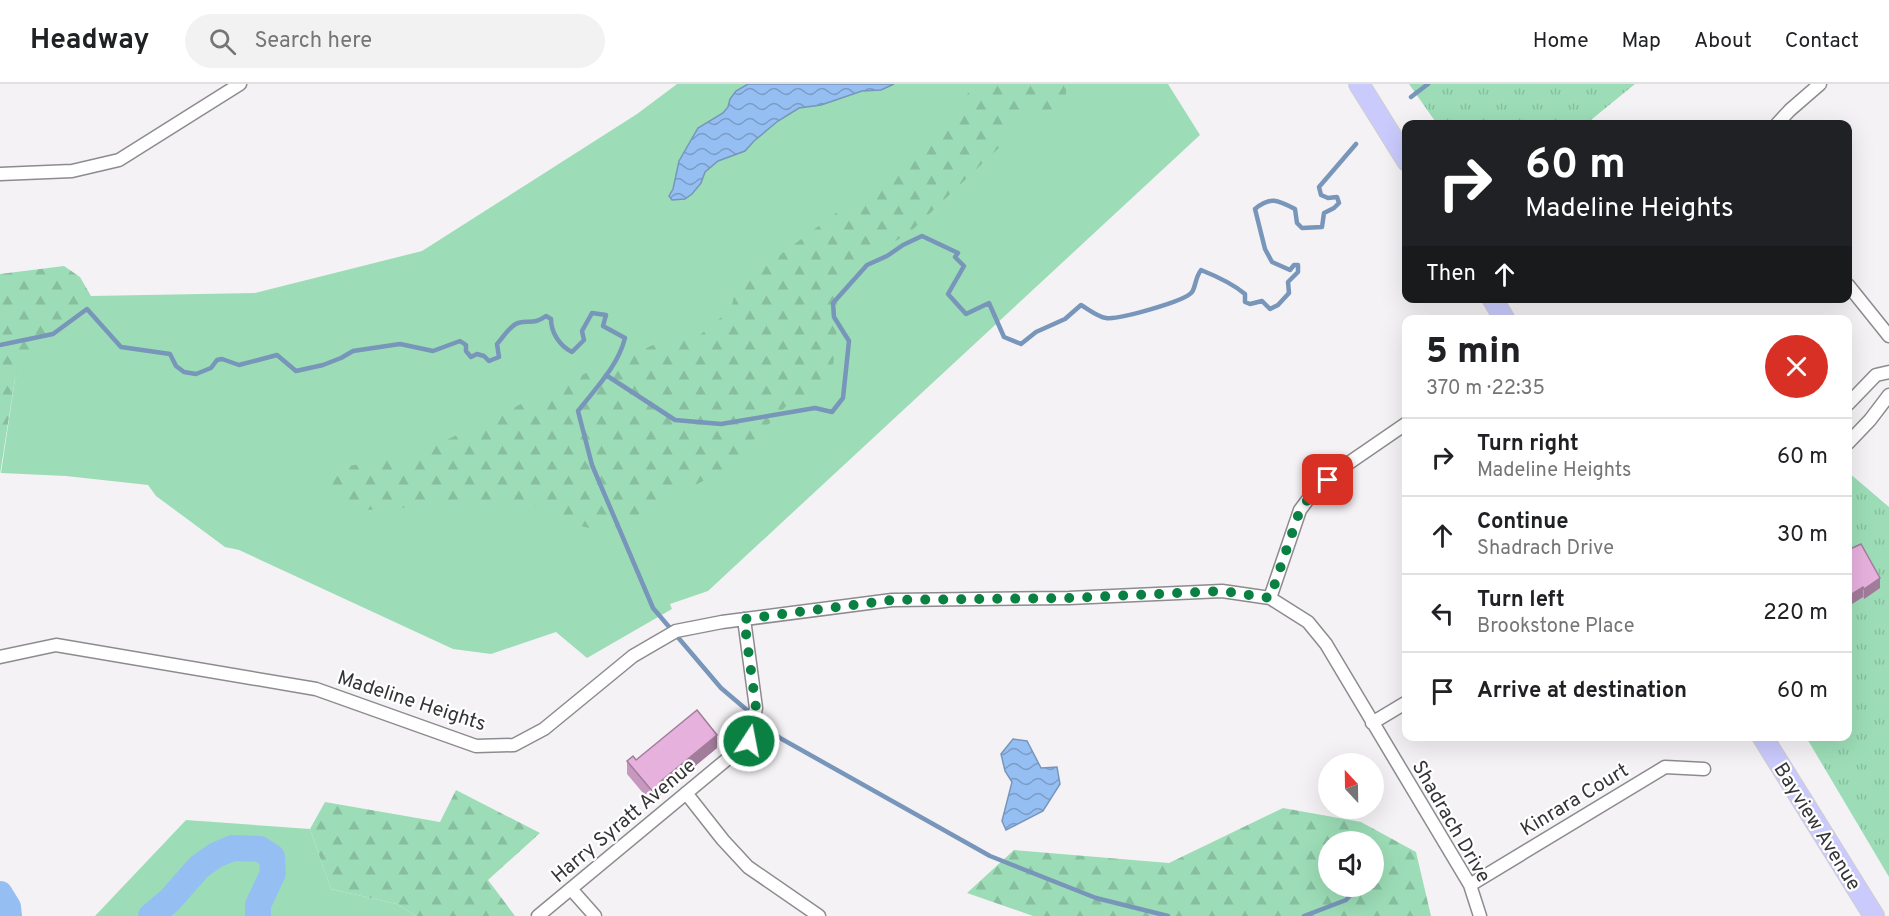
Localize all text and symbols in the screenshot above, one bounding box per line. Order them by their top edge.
search box [185,14,605,68]
text: Headway [30,23,149,59]
icon: search [206,25,239,58]
text: Search here [254,28,372,55]
text: Home [1533,28,1589,55]
text: Map [1622,28,1661,55]
text: About [1694,28,1752,55]
text: Contact [1785,28,1859,55]
text: 60 m [1525,140,1626,193]
icon: right [1426,144,1504,222]
text: Madeline Heights [1525,192,1734,226]
icon: ahead [1488,258,1521,291]
text: Then [1426,261,1476,288]
text: 5 min [1426,330,1521,376]
button: close [1765,335,1828,398]
text: 370 m · 22:35 [1426,376,1545,402]
text: Turn right [1477,431,1579,458]
icon: right [1426,441,1459,474]
text: 60 m [1777,444,1828,471]
pin [1302,454,1353,505]
text: Madeline Heights [1477,458,1632,484]
icon: arrive [1311,463,1344,496]
text: Continue [1477,509,1568,536]
icon: ahead [1426,519,1459,552]
text: 30 m [1777,522,1828,549]
text: Shadrach Drive [1477,536,1614,562]
text: Turn left [1477,587,1565,614]
icon: left [1426,597,1459,630]
text: 220 m [1763,600,1828,627]
text: Brookstone Place [1477,614,1634,640]
street label: Madeline Heights [334,666,489,738]
icon: arrive [1426,675,1459,708]
text: Arrive at destination [1477,678,1687,705]
text: 60 m [1777,678,1828,705]
position arrow [717,709,781,773]
north arrow [1318,753,1384,819]
map controls [1318,753,1384,897]
street label: Harry Syratt Avenue [547,754,702,890]
street label: Shadrach Drive [1405,756,1496,888]
street label: Kinrara Court [1516,758,1634,843]
street label: Bayview Avenue [1767,758,1866,896]
button: sound [1318,831,1384,897]

